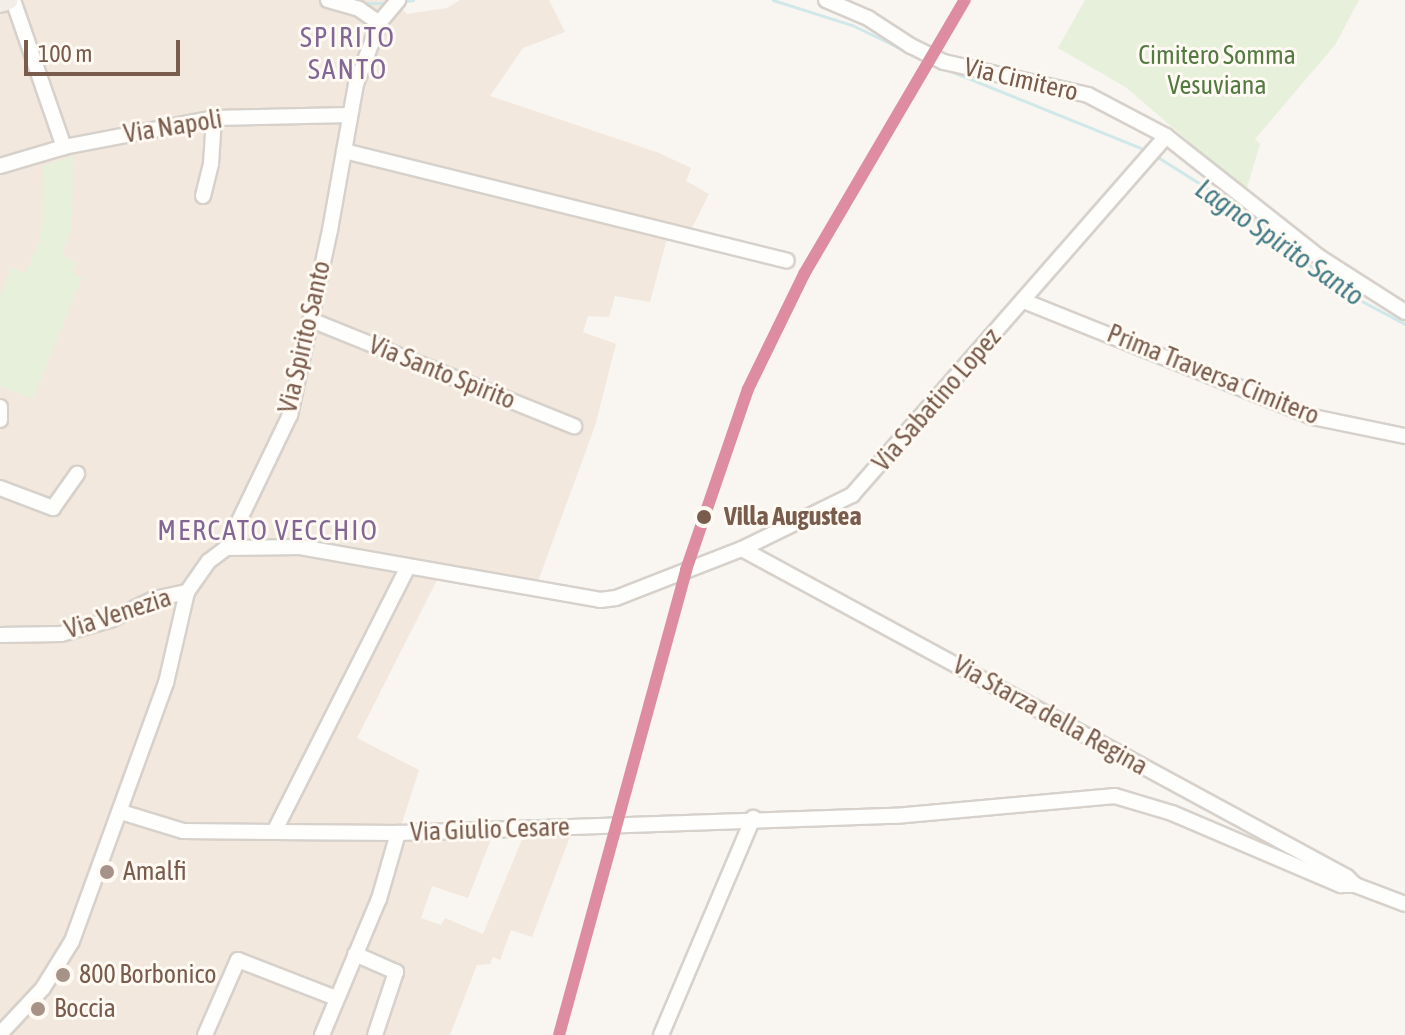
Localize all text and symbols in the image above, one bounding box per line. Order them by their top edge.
district label: SPIRITO SANTO [300,20,396,86]
scale bar [28,24,184,74]
text: 100 m [38,40,92,67]
park label: Cimitero Somma Vesuviana [1138,40,1296,102]
street label: Via Cimitero [961,52,1081,108]
street label: Via Napoli [122,104,224,150]
water label: Lagno Spirito Santo [1189,171,1371,313]
street label: Via Spirito Santo [272,258,338,416]
street label: Prima Traversa Cimitero [1102,318,1324,432]
street label: Via Sabatino Lopez [866,322,1008,478]
street label: Via Santo Spirito [364,329,520,417]
place label: Villa Augustea [724,501,861,533]
marker: Villa Augustea [691,504,717,530]
district label: MERCATO VECCHIO [157,513,379,547]
street label: Via Venezia [61,582,175,646]
street label: Via Starza della Regina [947,650,1153,782]
street label: Via Giulio Cesare [410,812,570,848]
place label: Amalfi [123,856,187,888]
marker: Amalfi [98,863,116,881]
place label: 800 Borbonico [79,959,216,991]
marker: 800 Borbonico [54,966,72,984]
place label: Boccia [54,993,116,1025]
marker: Boccia [29,1000,47,1018]

